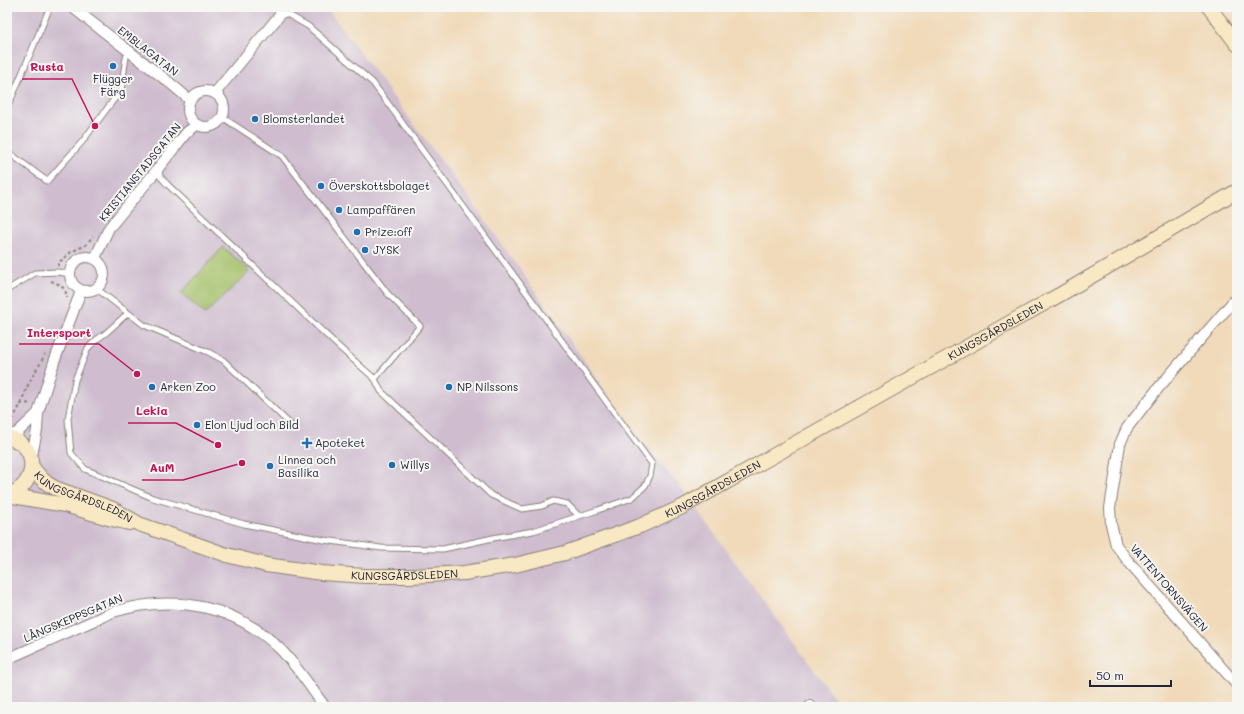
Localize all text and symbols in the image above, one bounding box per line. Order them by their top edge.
street label: EMBLAGATAN [115,22,182,79]
callout: Rusta [22,55,72,79]
text: Rusta [30,58,64,74]
marker: Flügger Färg [108,61,118,71]
place label: Flügger Färg [93,71,133,99]
place label: Blomsterlandet [263,111,345,126]
marker: Blomsterlandet [250,114,260,124]
street label: KRISTIANSTADSGATAN [95,119,184,224]
place label: Överskottsbolaget [329,178,430,193]
marker: Överskottsbolaget [316,181,326,191]
place label: Lampaffären [347,202,415,217]
marker: Lampaffären [334,205,344,215]
place label: Prize:off [365,224,413,239]
marker: Prize:off [352,227,362,237]
place label: JYSK [373,242,399,257]
marker: JYSK [360,245,370,255]
street label: KUNGSGÅRDSLEDEN [945,298,1046,363]
callout: Intersport [19,320,99,344]
text: Intersport [27,324,91,340]
place label: Arken Zoo [160,379,216,394]
place label: NP Nilssons [457,379,518,394]
marker: Arken Zoo [147,382,157,392]
marker: NP Nilssons [444,382,454,392]
callout: Lekia [128,399,176,423]
text: Lekia [136,402,168,418]
place label: Elon Ljud och Bild [205,417,299,432]
marker: Elon Ljud och Bild [192,420,202,430]
place label: Apoteket [315,435,365,450]
marker: Apoteket [302,438,312,448]
place label: Linnea och Basilika [278,452,336,480]
callout: AuM [142,456,183,480]
street label: KUNGSGÅRDSLEDEN [662,456,763,521]
place label: Willys [400,457,430,472]
text: AuM [150,459,174,475]
marker: Willys [387,460,397,470]
marker: Linnea och Basilika [265,461,275,471]
street label: KUNGSGÅRDSLEDEN [31,468,136,526]
street label: VATTENTORNSVÄGEN [1127,541,1212,635]
street label: KUNGSGÅRDSLEDEN [350,565,459,583]
street label: LÅNGSKEPPSGATAN [21,590,125,645]
scale bar [1090,662,1171,688]
text: 50 m [1096,667,1124,683]

